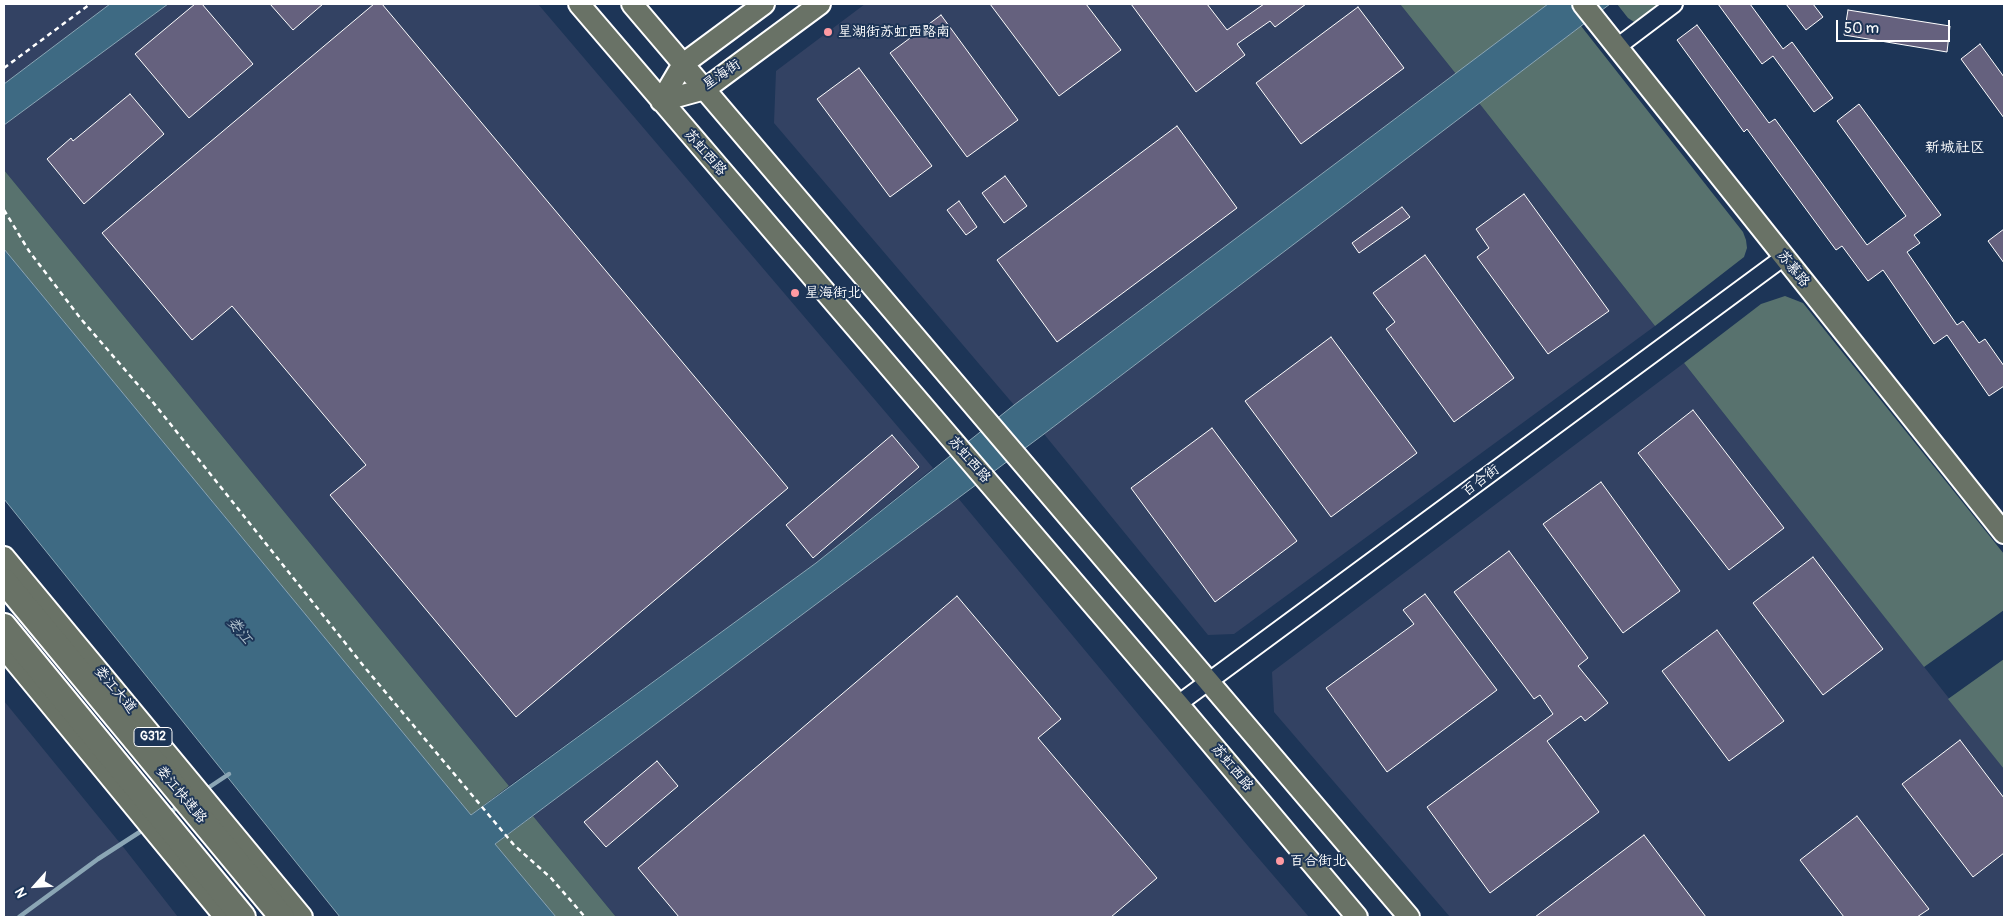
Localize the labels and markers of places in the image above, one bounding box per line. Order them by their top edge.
place label: 星湖街苏虹西路南 [838,24,950,40]
marker: 星湖街苏虹西路南 [822,26,834,38]
place label: 星海街北 [805,285,861,301]
marker: 星海街北 [789,287,801,299]
place label: 百合街北 [1290,853,1346,869]
marker: 百合街北 [1274,855,1286,867]

